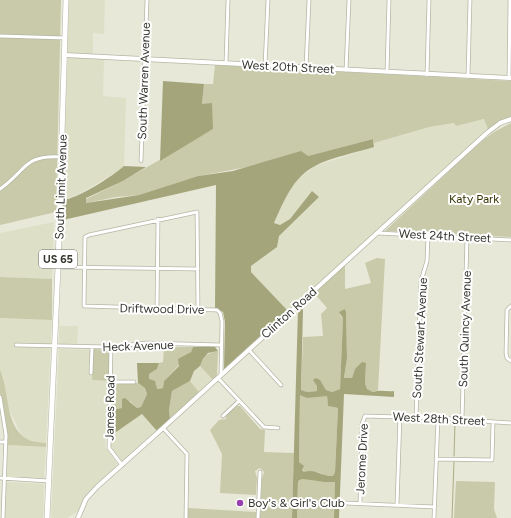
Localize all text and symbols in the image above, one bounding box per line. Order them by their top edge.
street label: South Warren Avenue [135,22,153,140]
street label: West 20th Street [241,58,335,76]
street label: South Limit Avenue [52,134,70,240]
park label: Katy Park [449,192,499,206]
street label: West 24th Street [398,227,492,245]
road number: US 65 [39,250,77,268]
street label: South Quincy Avenue [456,270,474,388]
street label: South Stewart Avenue [410,277,430,399]
street label: Clinton Road [258,285,320,341]
street label: Driftwood Drive [119,301,205,317]
street label: Heck Avenue [102,338,174,354]
street label: James Road [102,375,118,441]
street label: West 28th Street [392,410,486,428]
street label: Jerome Drive [353,423,371,495]
place label: Boy's & Girl's Club [248,496,345,510]
marker: Boy's & Girl's Club [235,498,245,508]

